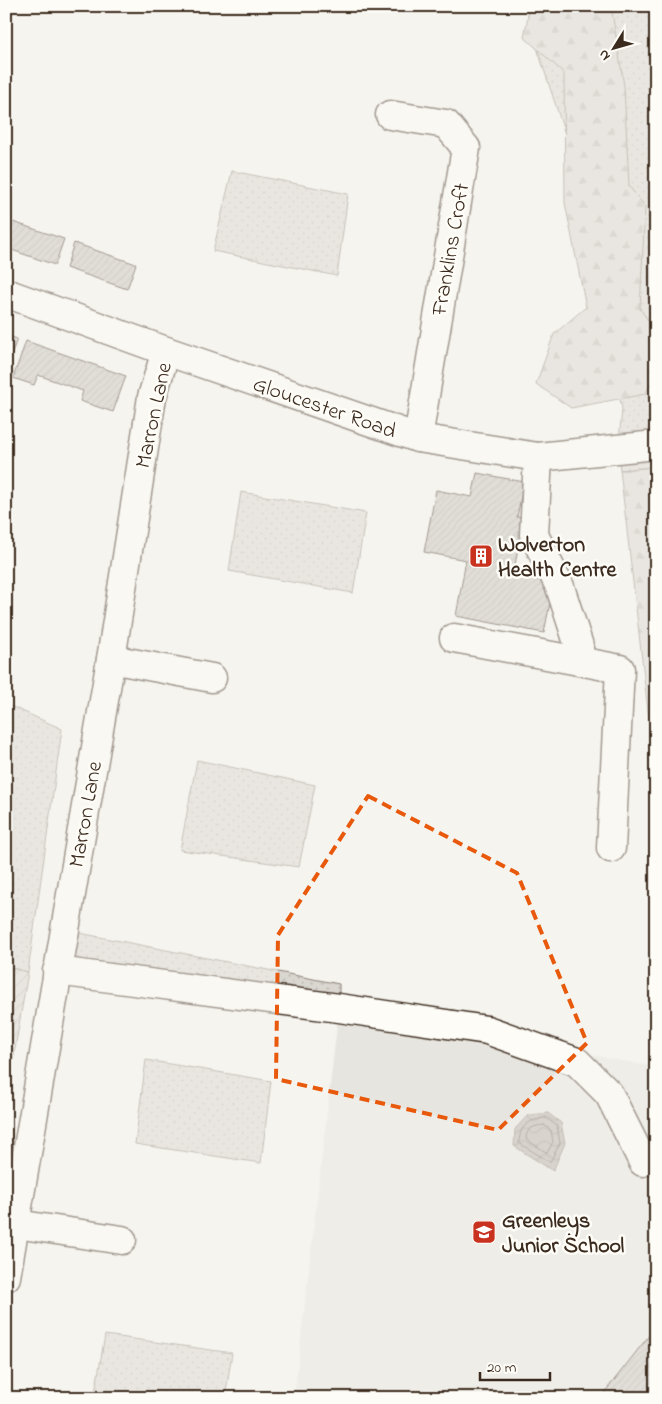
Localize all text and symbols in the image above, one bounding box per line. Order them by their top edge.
north arrow [590,22,640,72]
text: N [594,45,616,65]
street label: Franklins Croft [424,180,479,319]
street label: Marron Lane [128,360,182,471]
street label: Gloucester Road [248,369,400,448]
place label: Wolverton Health Centre [498,530,618,587]
building icon: Wolverton Health Centre [468,543,494,569]
street label: Marron Lane [62,759,112,870]
place label: Greenleys Junior School [502,1206,624,1263]
school or university icon: Greenleys Junior School [471,1219,497,1245]
scale bar [480,1349,550,1381]
text: 20 m [487,1357,517,1379]

